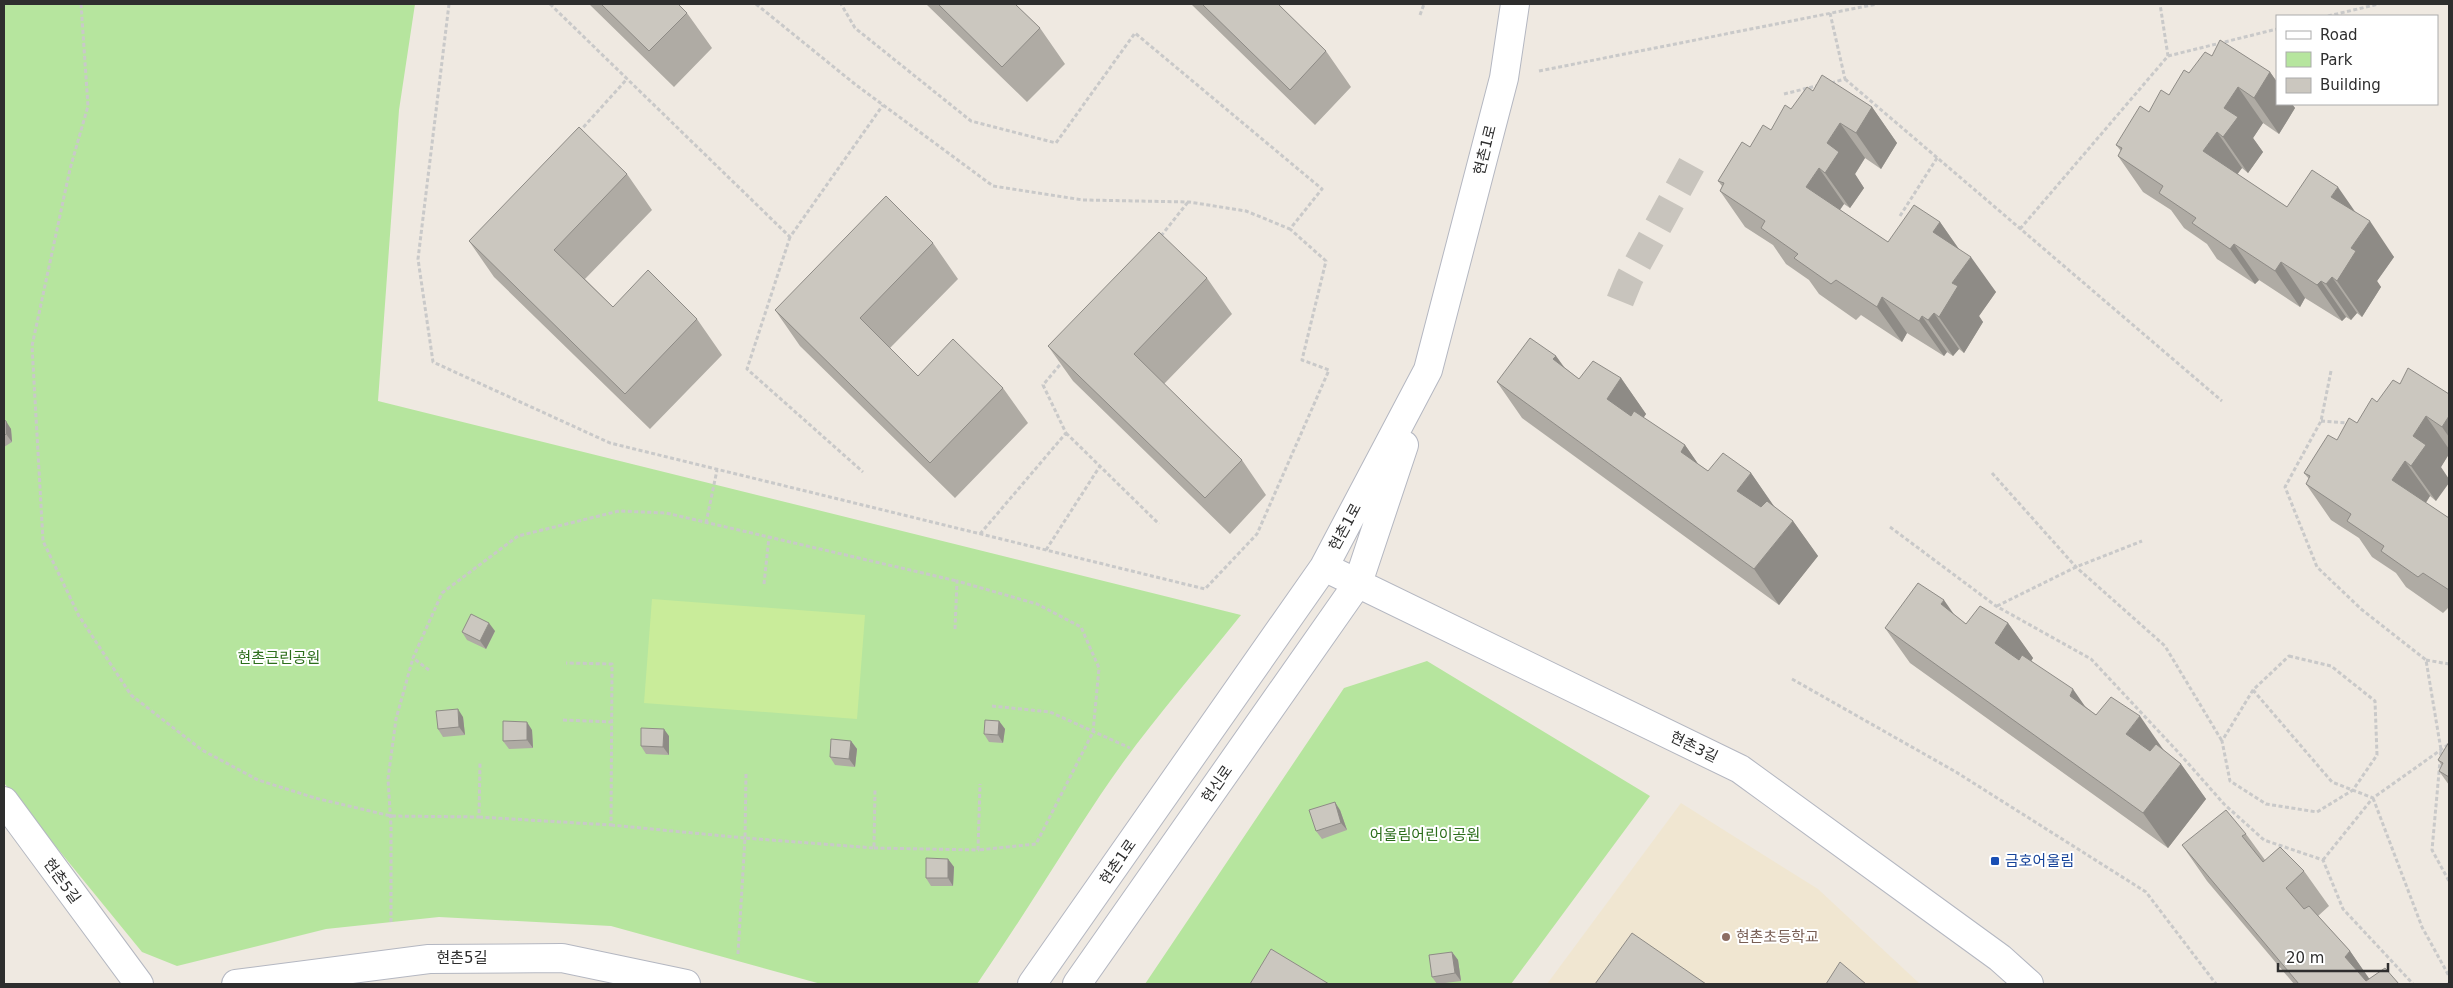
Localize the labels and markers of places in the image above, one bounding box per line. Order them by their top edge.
place label: 금호어울림 [2005,852,2074,870]
marker: 금호어울림 [1989,855,2001,867]
place label: 현촌초등학교 [1736,928,1819,946]
marker: 현촌초등학교 [1720,931,1732,943]

